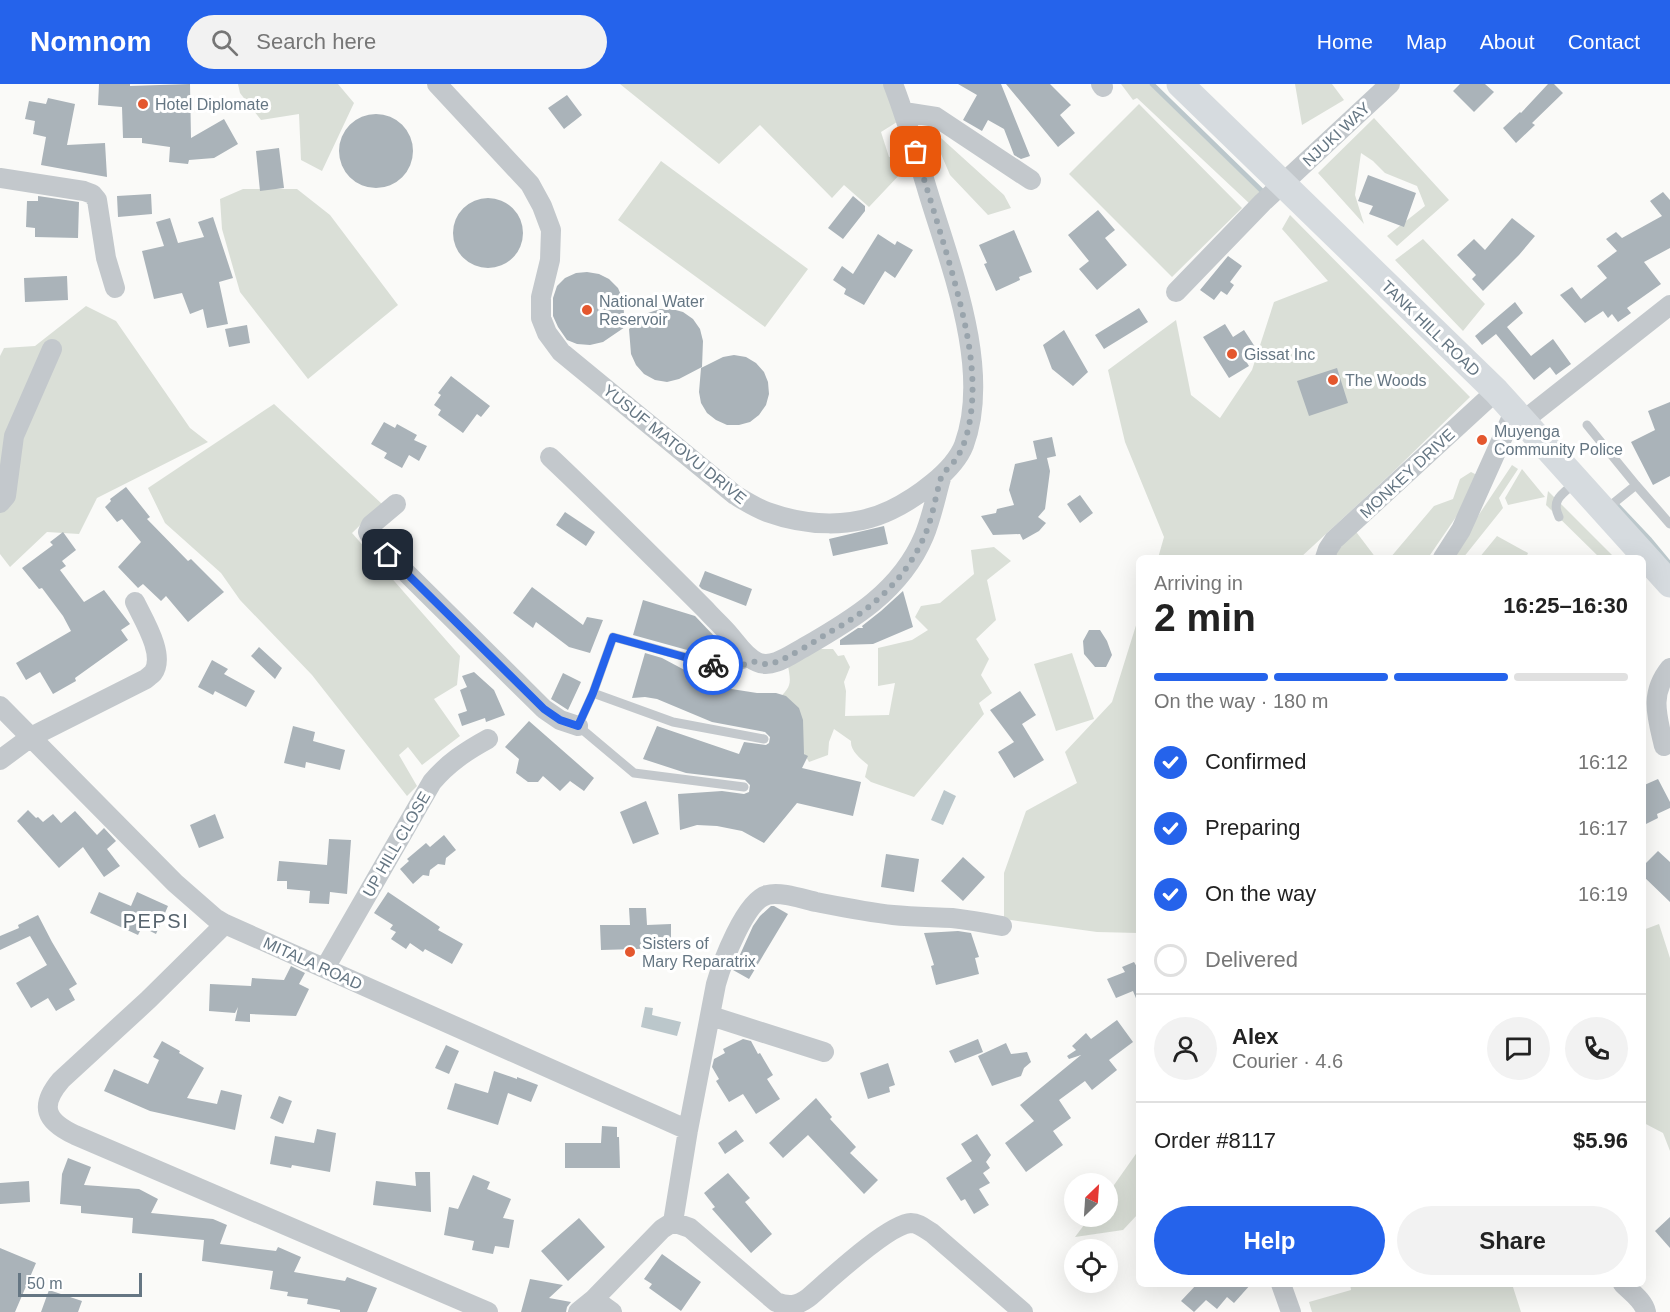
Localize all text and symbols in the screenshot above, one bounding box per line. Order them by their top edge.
search box [187,15,607,69]
text: Nomnom [30,26,151,57]
icon: search [208,26,241,59]
text: Search here [256,29,376,54]
text: Home [1317,30,1373,53]
text: Map [1406,30,1447,53]
text: About [1480,30,1535,53]
text: Contact [1568,30,1640,53]
place label: Hotel Diplomate [155,96,269,113]
marker: Hotel Diplomate [136,97,150,111]
street label: NJUKI WAY [1299,99,1374,170]
pin [890,126,941,177]
icon: bag [899,135,932,168]
street label: TANK HILL ROAD [1378,277,1483,380]
place label: National Water Reservoir [599,293,705,328]
marker: National Water Reservoir [580,303,594,317]
place label: Gissat Inc [1244,346,1315,363]
marker: Gissat Inc [1225,347,1239,361]
place label: The Woods [1345,372,1427,389]
marker: The Woods [1326,373,1340,387]
street label: YUSUF MATOVU DRIVE [600,381,750,507]
place label: Muyenga Community Police [1494,423,1623,458]
street label: MONKEY DRIVE [1357,425,1458,521]
marker: Muyenga Community Police [1475,433,1489,447]
pin [362,529,413,580]
icon: home [371,538,404,571]
text: Arriving in [1154,572,1243,594]
text: 16:25–16:30 [1503,593,1628,618]
text: 2 min [1154,596,1256,639]
courier [683,635,743,695]
icon: bike [697,649,730,682]
text: On the way · 180 m [1154,690,1329,712]
icon: check [1154,746,1187,779]
text: Confirmed [1205,749,1306,774]
text: 16:12 [1578,751,1628,773]
street label: UP HILL CLOSE [360,789,433,900]
icon: check [1154,812,1187,845]
text: Preparing [1205,815,1300,840]
text: 16:17 [1578,817,1628,839]
icon: check [1154,878,1187,911]
text: On the way [1205,881,1316,906]
text: 16:19 [1578,883,1628,905]
district label: PEPSI [123,910,189,932]
street label: MITALA ROAD [261,934,365,993]
place label: Sisters of Mary Reparatrix [642,935,756,970]
marker: Sisters of Mary Reparatrix [623,945,637,959]
text: Delivered [1205,947,1298,972]
button: person [1154,1017,1217,1080]
button: chat [1487,1017,1550,1080]
button: phone [1565,1017,1628,1080]
text: Alex [1232,1024,1278,1049]
text: Courier · 4.6 [1232,1050,1343,1072]
text: Order #8117 [1154,1128,1276,1153]
text: $5.96 [1573,1128,1628,1153]
north arrow [1064,1173,1118,1227]
map controls [1064,1173,1118,1293]
button: Help [1154,1206,1385,1275]
button: Share [1397,1206,1628,1275]
button: locate [1064,1239,1118,1293]
scale bar [18,1270,142,1298]
text: 50 m [27,1275,63,1292]

